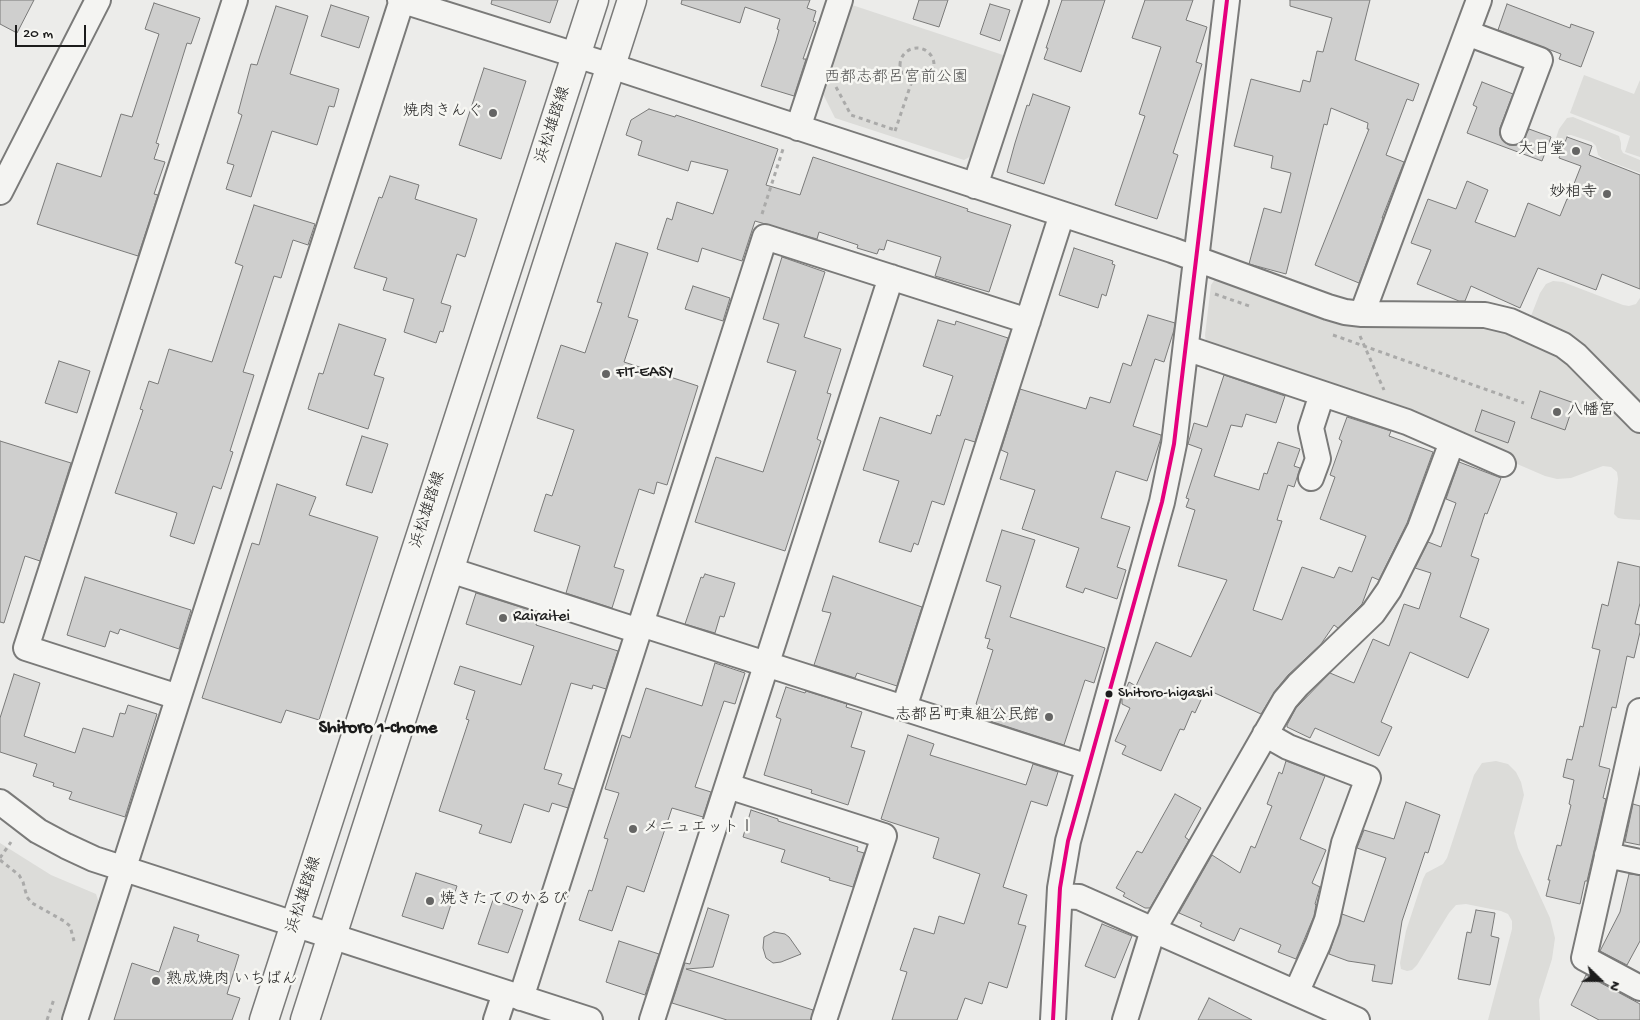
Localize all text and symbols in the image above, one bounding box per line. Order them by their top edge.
scale bar [18,15,89,47]
text: 20 m [23,25,53,43]
park label: 西都志都呂宮前公園 [824,69,968,89]
street label: 浜松雄踏線 [533,84,575,166]
place label: 焼肉きんぐ [403,103,483,123]
marker: 焼肉きんぐ [487,107,499,119]
place label: 大日堂 [1518,141,1566,161]
marker: 大日堂 [1570,145,1582,157]
place label: 妙相寺 [1549,184,1597,204]
marker: 妙相寺 [1601,188,1613,200]
place label: FIT-EASY [616,364,673,384]
marker: FIT-EASY [600,368,612,380]
place label: 八幡宮 [1567,402,1615,422]
marker: 八幡宮 [1551,406,1563,418]
street label: 浜松雄踏線 [408,469,450,551]
place label: Rairaitei [513,608,570,628]
marker: Rairaitei [497,612,509,624]
place label: Shitoro-higashi [1118,685,1213,703]
marker: Shitoro-higashi [1104,689,1114,699]
place label: 志都呂町東組公民館 [895,707,1039,727]
marker: 志都呂町東組公民館 [1043,711,1055,723]
district label: Shitoro 1-chome [319,718,437,740]
place label: メニュエットⅠ [643,819,755,839]
marker: メニュエットⅠ [627,823,639,835]
street label: 浜松雄踏線 [284,854,326,936]
place label: 焼きたてのかるび [440,891,568,911]
marker: 焼きたてのかるび [424,895,436,907]
north arrow [1575,955,1625,1005]
place label: 熟成焼肉 いちばん [166,971,298,991]
marker: 熟成焼肉 いちばん [150,975,162,987]
text: N [1605,978,1624,993]

